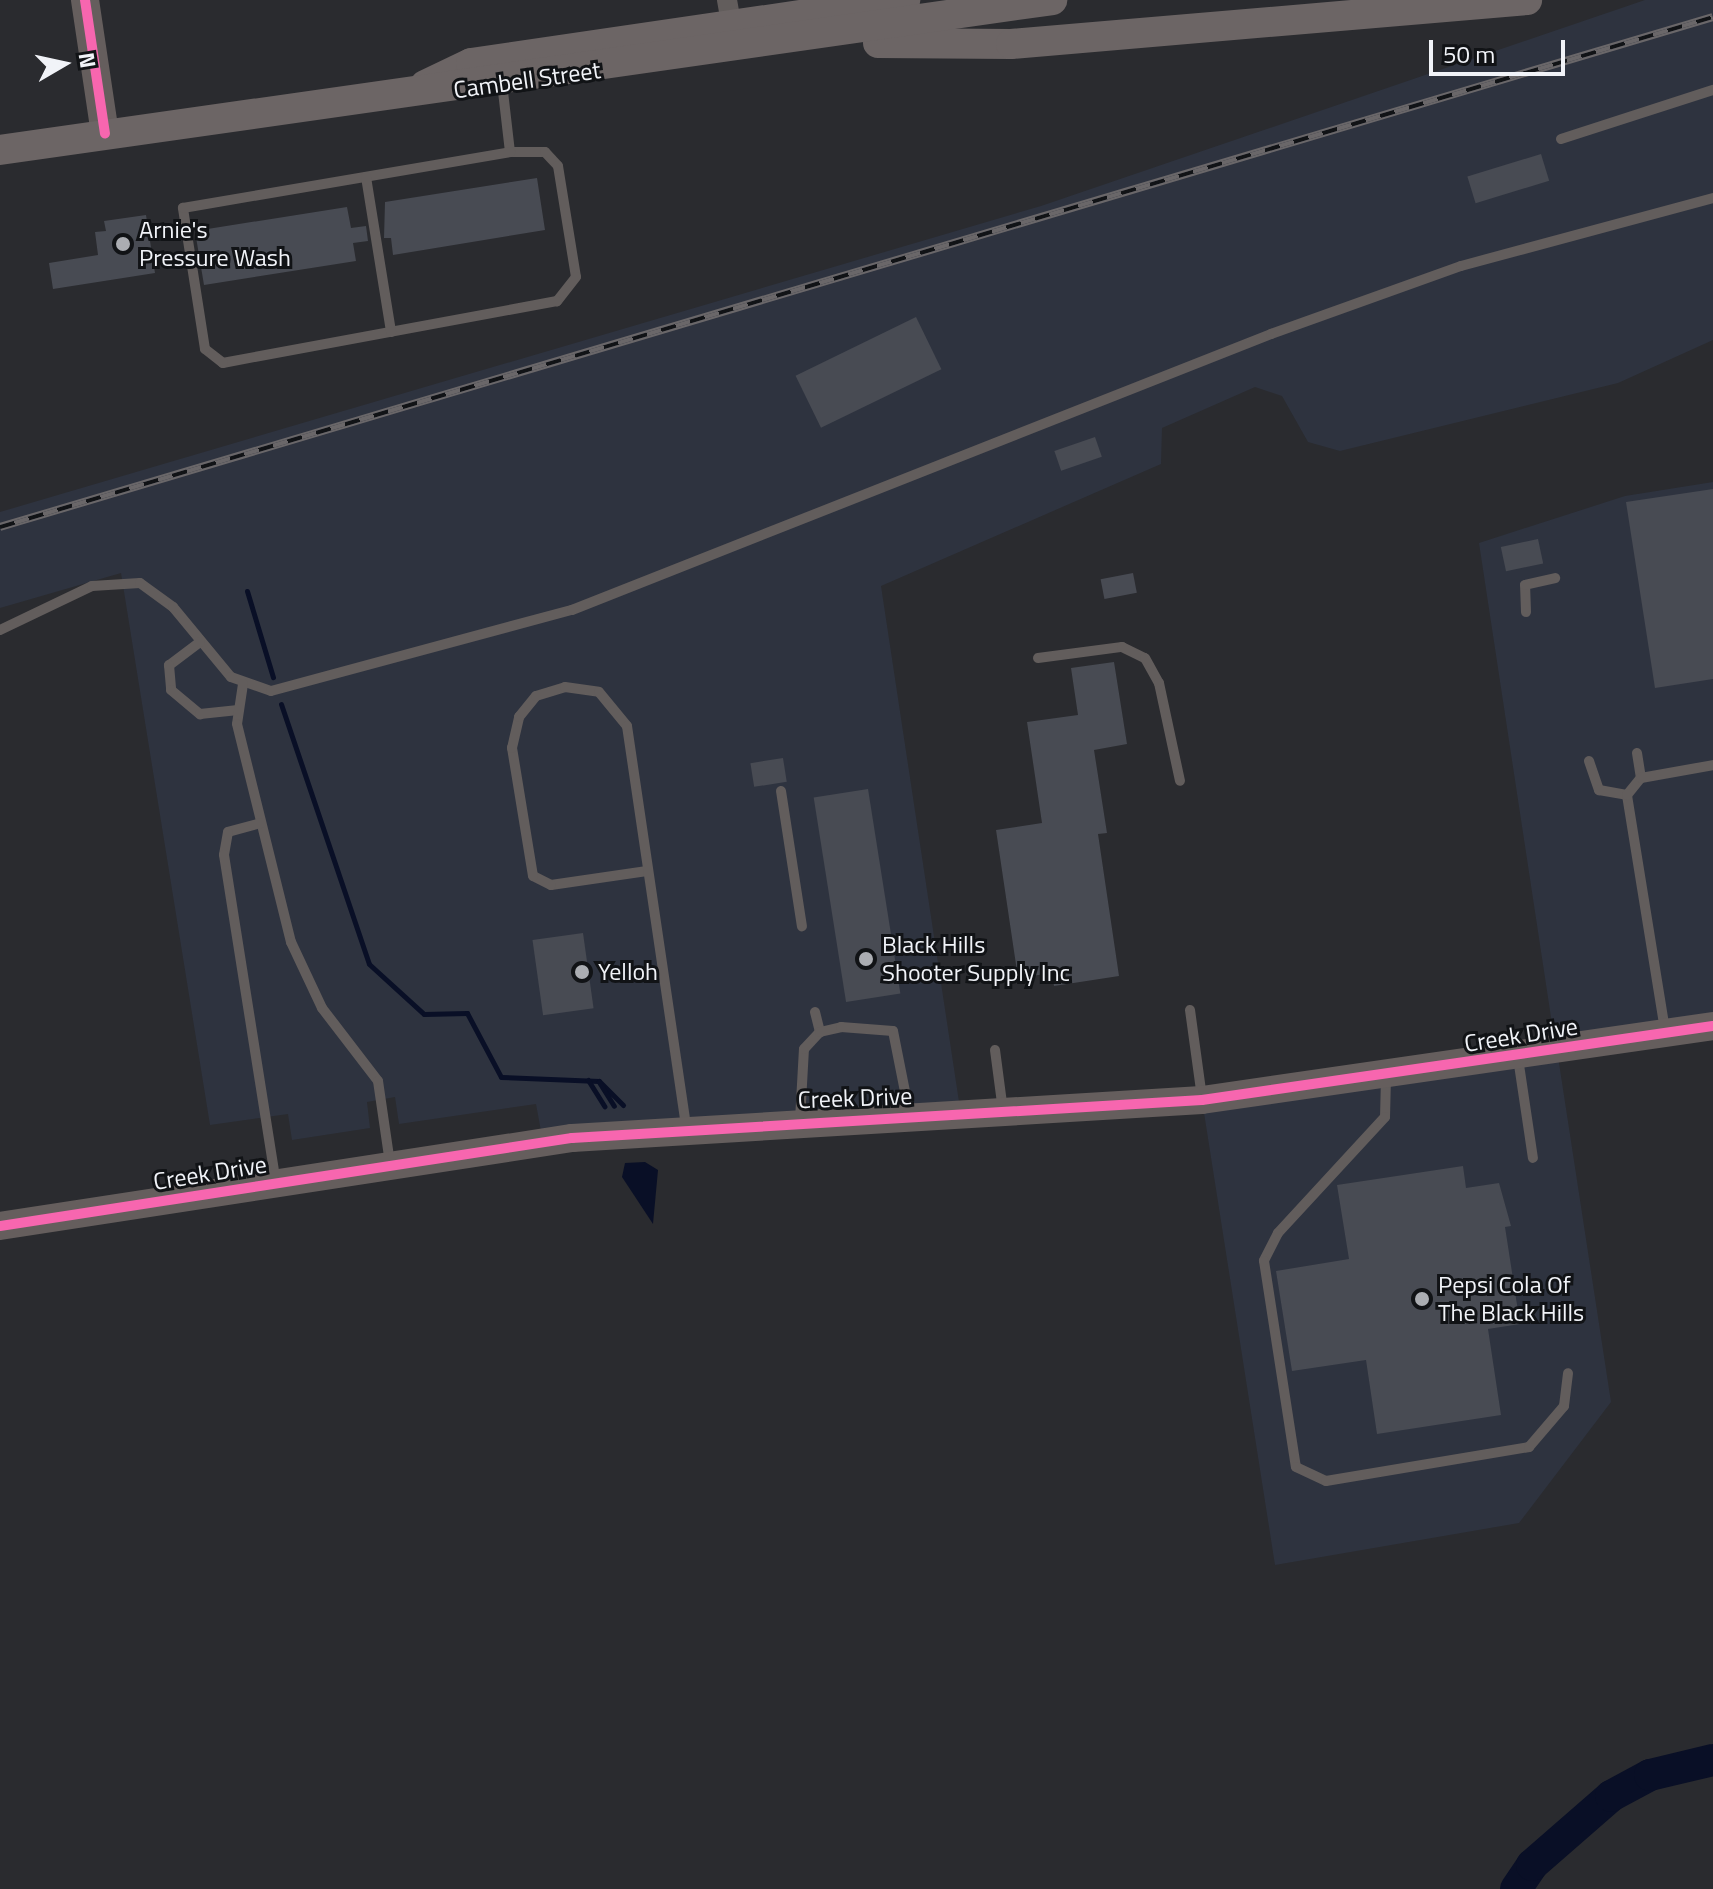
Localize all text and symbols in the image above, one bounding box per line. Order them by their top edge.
north arrow [24,24,104,104]
scale bar [1433,24,1569,74]
text: 50 m [1443,36,1495,72]
text: N [70,50,106,70]
street label: Cambell Street [452,55,602,105]
place label: Arnie's Pressure Wash [139,216,291,272]
marker: Arnie's Pressure Wash [114,235,132,253]
place label: Black Hills Shooter Supply Inc [882,931,1070,987]
marker: Black Hills Shooter Supply Inc [857,950,875,968]
place label: Yelloh [598,958,658,986]
marker: Yelloh [573,963,591,981]
street label: Creek Drive [1462,1012,1580,1058]
street label: Creek Drive [797,1082,913,1114]
street label: Creek Drive [151,1150,269,1196]
place label: Pepsi Cola Of The Black Hills [1438,1271,1584,1327]
marker: Pepsi Cola Of The Black Hills [1413,1290,1431,1308]

